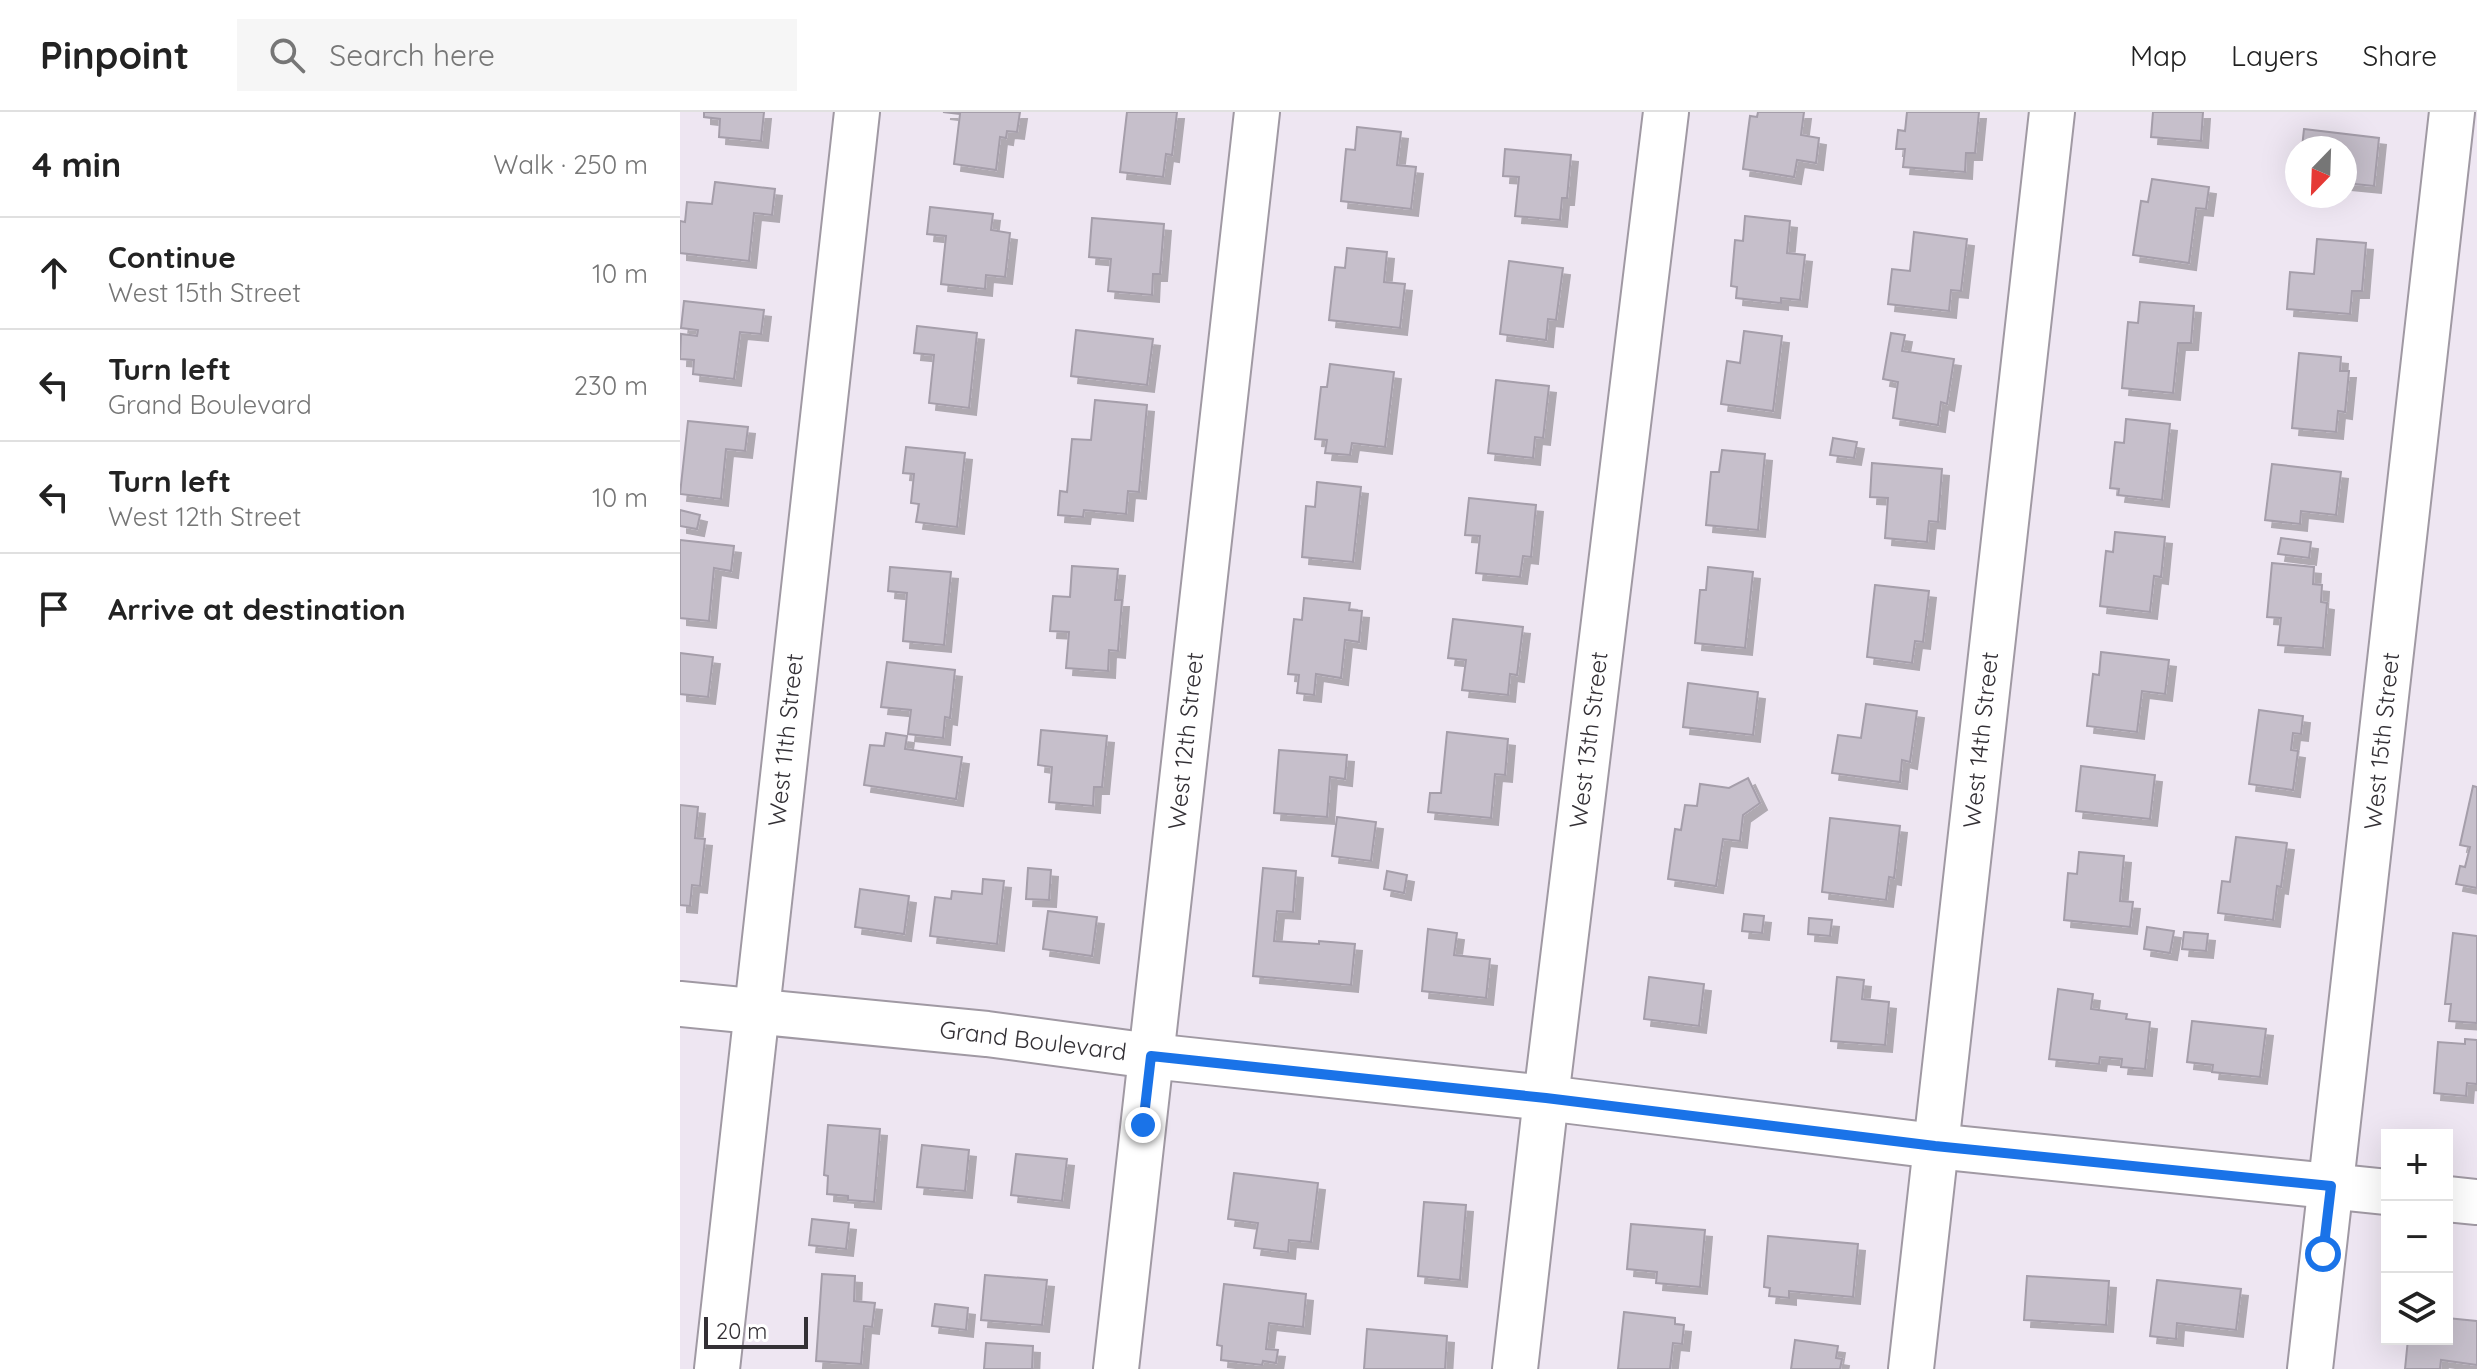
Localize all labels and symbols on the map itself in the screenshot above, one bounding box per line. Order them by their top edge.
north arrow [2285,136,2357,208]
street label: West 13th Street [1562,650,1614,830]
street label: West 14th Street [1956,650,2004,830]
street label: West 12th Street [1161,651,1209,831]
street label: West 15th Street [2357,651,2405,831]
street label: West 11th Street [761,652,809,828]
street label: Grand Boulevard [938,1014,1128,1066]
route end [1125,1107,1161,1143]
route start [2305,1236,2341,1272]
scale bar [704,1313,808,1349]

